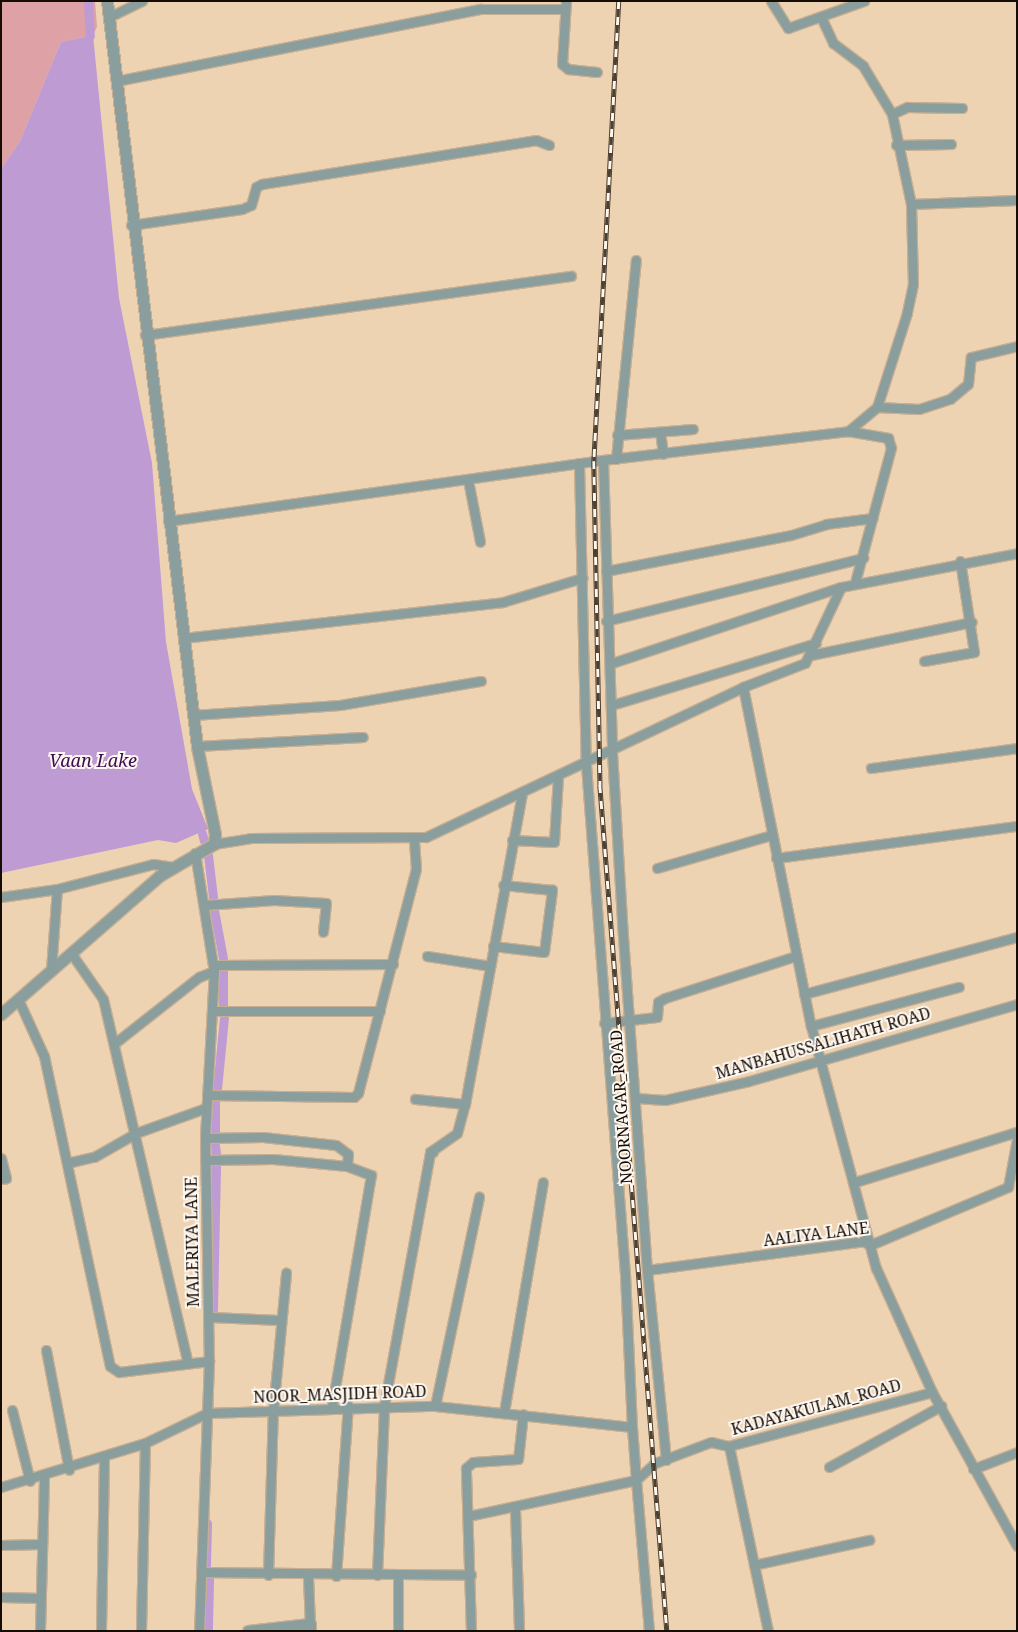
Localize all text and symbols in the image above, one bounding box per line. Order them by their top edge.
water label: Vaan Lake [49,749,137,771]
street label: MANBAHUSSALIHATH ROAD [713,1003,933,1083]
street label: NOORNAGAR_ROAD [606,1029,636,1185]
street label: MALERIYA LANE [181,1177,203,1307]
street label: AALIYA LANE [762,1218,870,1250]
street label: KADAYAKULAM_ROAD [729,1375,903,1439]
street label: NOOR_MASJIDH ROAD [253,1381,427,1407]

